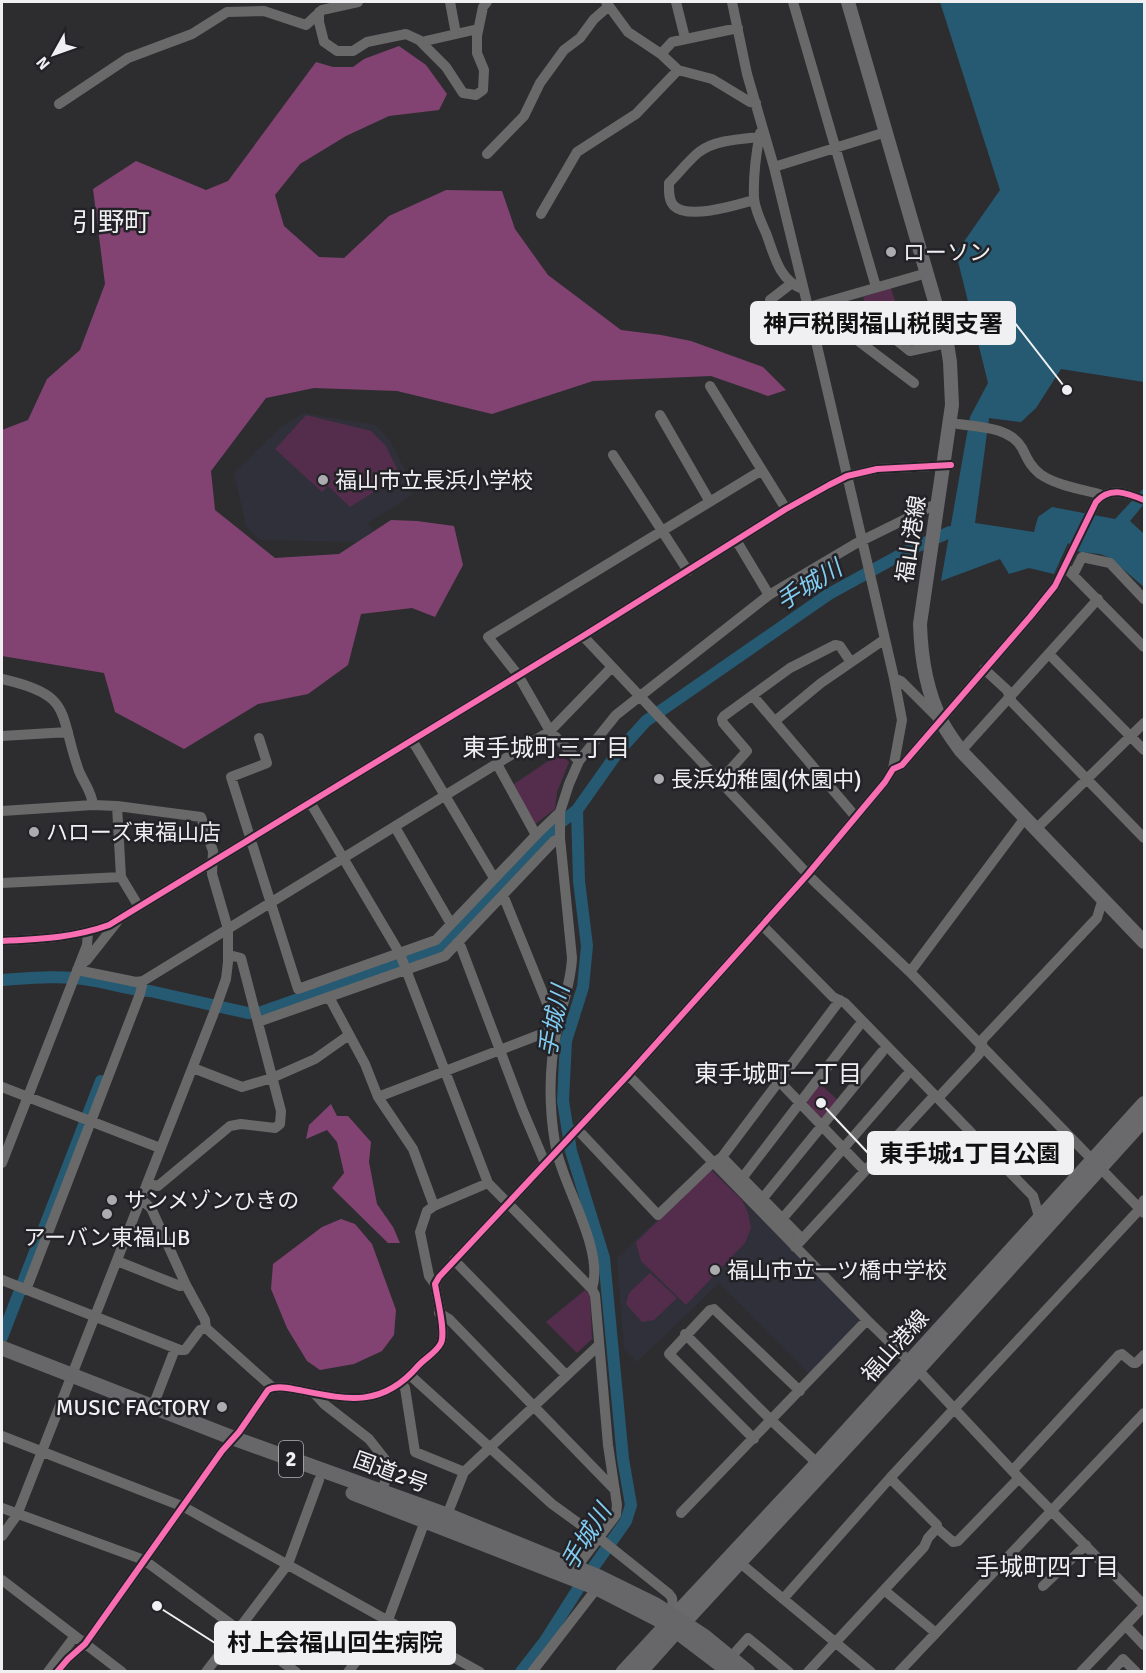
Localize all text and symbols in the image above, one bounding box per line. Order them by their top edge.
north arrow [24,24,84,84]
text: N [32,52,55,74]
district label: 引野町 [72,207,150,239]
place label: ローソン [903,239,991,266]
marker: ローソン [884,245,898,259]
callout: 神戸税関福山税関支署 [751,302,1015,344]
text: 神戸税関福山税関支署 [763,309,1003,339]
place label: 福山市立長浜小学校 [335,467,533,494]
marker: 福山市立長浜小学校 [316,473,330,487]
street label: 福山港線 [891,493,931,585]
water label: 手城川 [771,552,850,617]
district label: 東手城町三丁目 [462,733,630,763]
place label: 長浜幼稚園(休園中) [671,766,862,793]
marker: 長浜幼稚園(休園中) [652,772,666,786]
place label: ハローズ東福山店 [46,819,221,846]
marker: ハローズ東福山店 [27,825,41,839]
water label: 手城川 [532,980,576,1059]
district label: 東手城町一丁目 [694,1059,862,1089]
callout: 東手城1丁目公園 [868,1132,1073,1174]
text: 東手城1丁目公園 [880,1139,1060,1169]
place label: サンメゾンひきの [124,1187,299,1214]
marker: サンメゾンひきの [105,1193,119,1207]
marker: アーバン東福山B [100,1207,114,1221]
place label: アーバン東福山B [24,1224,190,1251]
place label: 福山市立一ツ橋中学校 [727,1257,947,1284]
marker: 福山市立一ツ橋中学校 [708,1263,722,1277]
street label: 福山港線 [856,1304,934,1388]
place label: MUSIC FACTORY [56,1394,210,1421]
marker: MUSIC FACTORY [215,1400,229,1414]
road number: 2 [279,1441,303,1477]
street label: 国道2号 [350,1446,432,1498]
water label: 手城川 [554,1496,619,1575]
district label: 手城町四丁目 [975,1552,1119,1582]
callout: 村上会福山回生病院 [215,1622,455,1664]
text: 村上会福山回生病院 [227,1628,443,1658]

